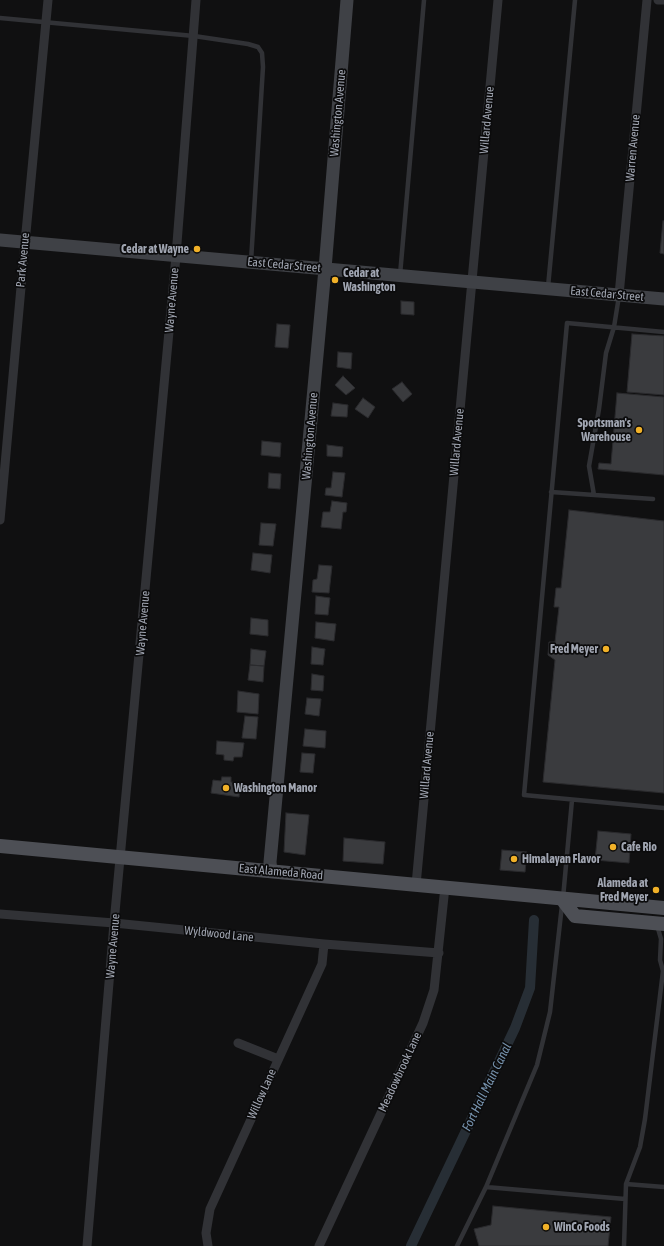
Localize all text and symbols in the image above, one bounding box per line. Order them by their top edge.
street label: Washington Avenue [327,69,349,157]
street label: Willard Avenue [477,86,497,154]
street label: Warren Avenue [623,114,643,182]
street label: Park Avenue [13,232,33,288]
place label: Cedar at Wayne [121,242,189,256]
marker: Cedar at Wayne [192,244,202,254]
street label: East Cedar Street [247,255,321,275]
place label: Cedar at Washington [343,266,396,294]
street label: Wayne Avenue [162,267,182,333]
marker: Cedar at Washington [330,275,340,285]
street label: East Cedar Street [570,284,644,304]
street label: Washington Avenue [299,392,321,480]
street label: Willard Avenue [447,408,467,476]
place label: Sportsman's Warehouse [578,416,631,444]
marker: Sportsman's Warehouse [634,425,644,435]
street label: Wayne Avenue [133,590,153,656]
place label: Fred Meyer [550,642,598,656]
marker: Fred Meyer [601,644,611,654]
street label: Willard Avenue [417,731,437,799]
place label: Washington Manor [234,781,317,795]
marker: Washington Manor [221,783,231,793]
place label: Cafe Rio [621,840,657,854]
marker: Cafe Rio [608,842,618,852]
place label: Himalayan Flavor [522,852,600,866]
marker: Himalayan Flavor [509,854,519,864]
street label: East Alameda Road [238,861,324,883]
place label: Alameda at Fred Meyer [597,876,648,904]
marker: Alameda at Fred Meyer [651,885,661,895]
street label: Wayne Avenue [103,913,123,979]
street label: Wyldwood Lane [184,923,254,945]
street label: Meadowbrook Lane [375,1030,425,1114]
water label: Fort Hall Main Canal [459,1040,515,1134]
street label: Willow Lane [245,1067,279,1121]
place label: WinCo Foods [554,1220,610,1234]
marker: WinCo Foods [541,1222,551,1232]

